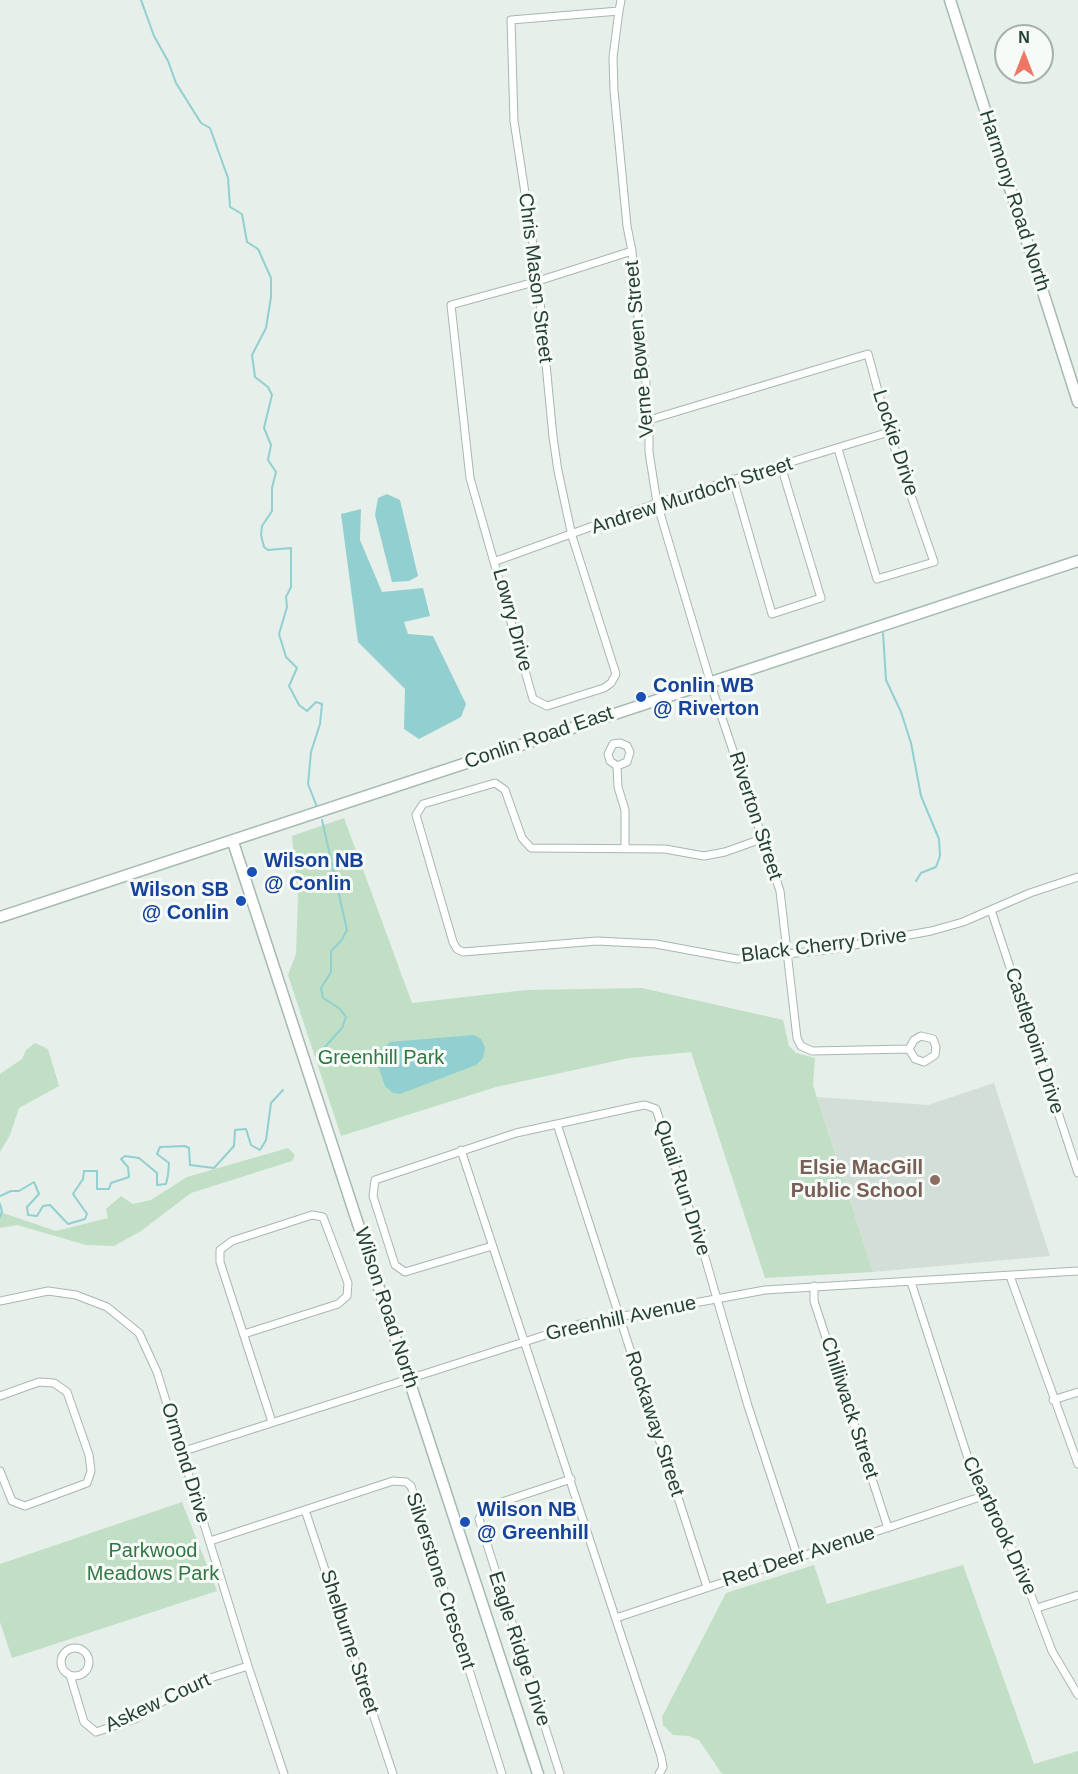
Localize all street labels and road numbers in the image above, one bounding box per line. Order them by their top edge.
street label: Harmony Road North [973,107,1055,295]
street label: Chris Mason Street [513,192,557,364]
street label: Verne Bowen Street [620,259,660,439]
street label: Lockie Drive [867,387,923,499]
street label: Andrew Murdoch Street [588,452,796,540]
street label: Lowry Drive [487,566,537,674]
street label: Conlin Road East [462,701,616,775]
street label: Riverton Street [723,749,787,883]
street label: Black Cherry Drive [740,924,908,968]
street label: Castlepoint Drive [999,965,1069,1117]
street label: Quail Run Drive [649,1117,715,1259]
street label: Wilson Road North [349,1224,423,1392]
street label: Greenhill Avenue [544,1291,698,1347]
street label: Chilliwack Street [815,1334,883,1482]
street label: Rockaway Street [619,1348,689,1500]
street label: Ormond Drive [155,1400,215,1526]
street label: Clearbrook Drive [956,1453,1042,1599]
street label: Silverstone Crescent [400,1490,480,1672]
street label: Red Deer Avenue [720,1521,878,1593]
street label: Shelburne Street [314,1567,384,1717]
street label: Eagle Ridge Drive [483,1569,555,1729]
street label: Askew Court [102,1668,214,1738]

